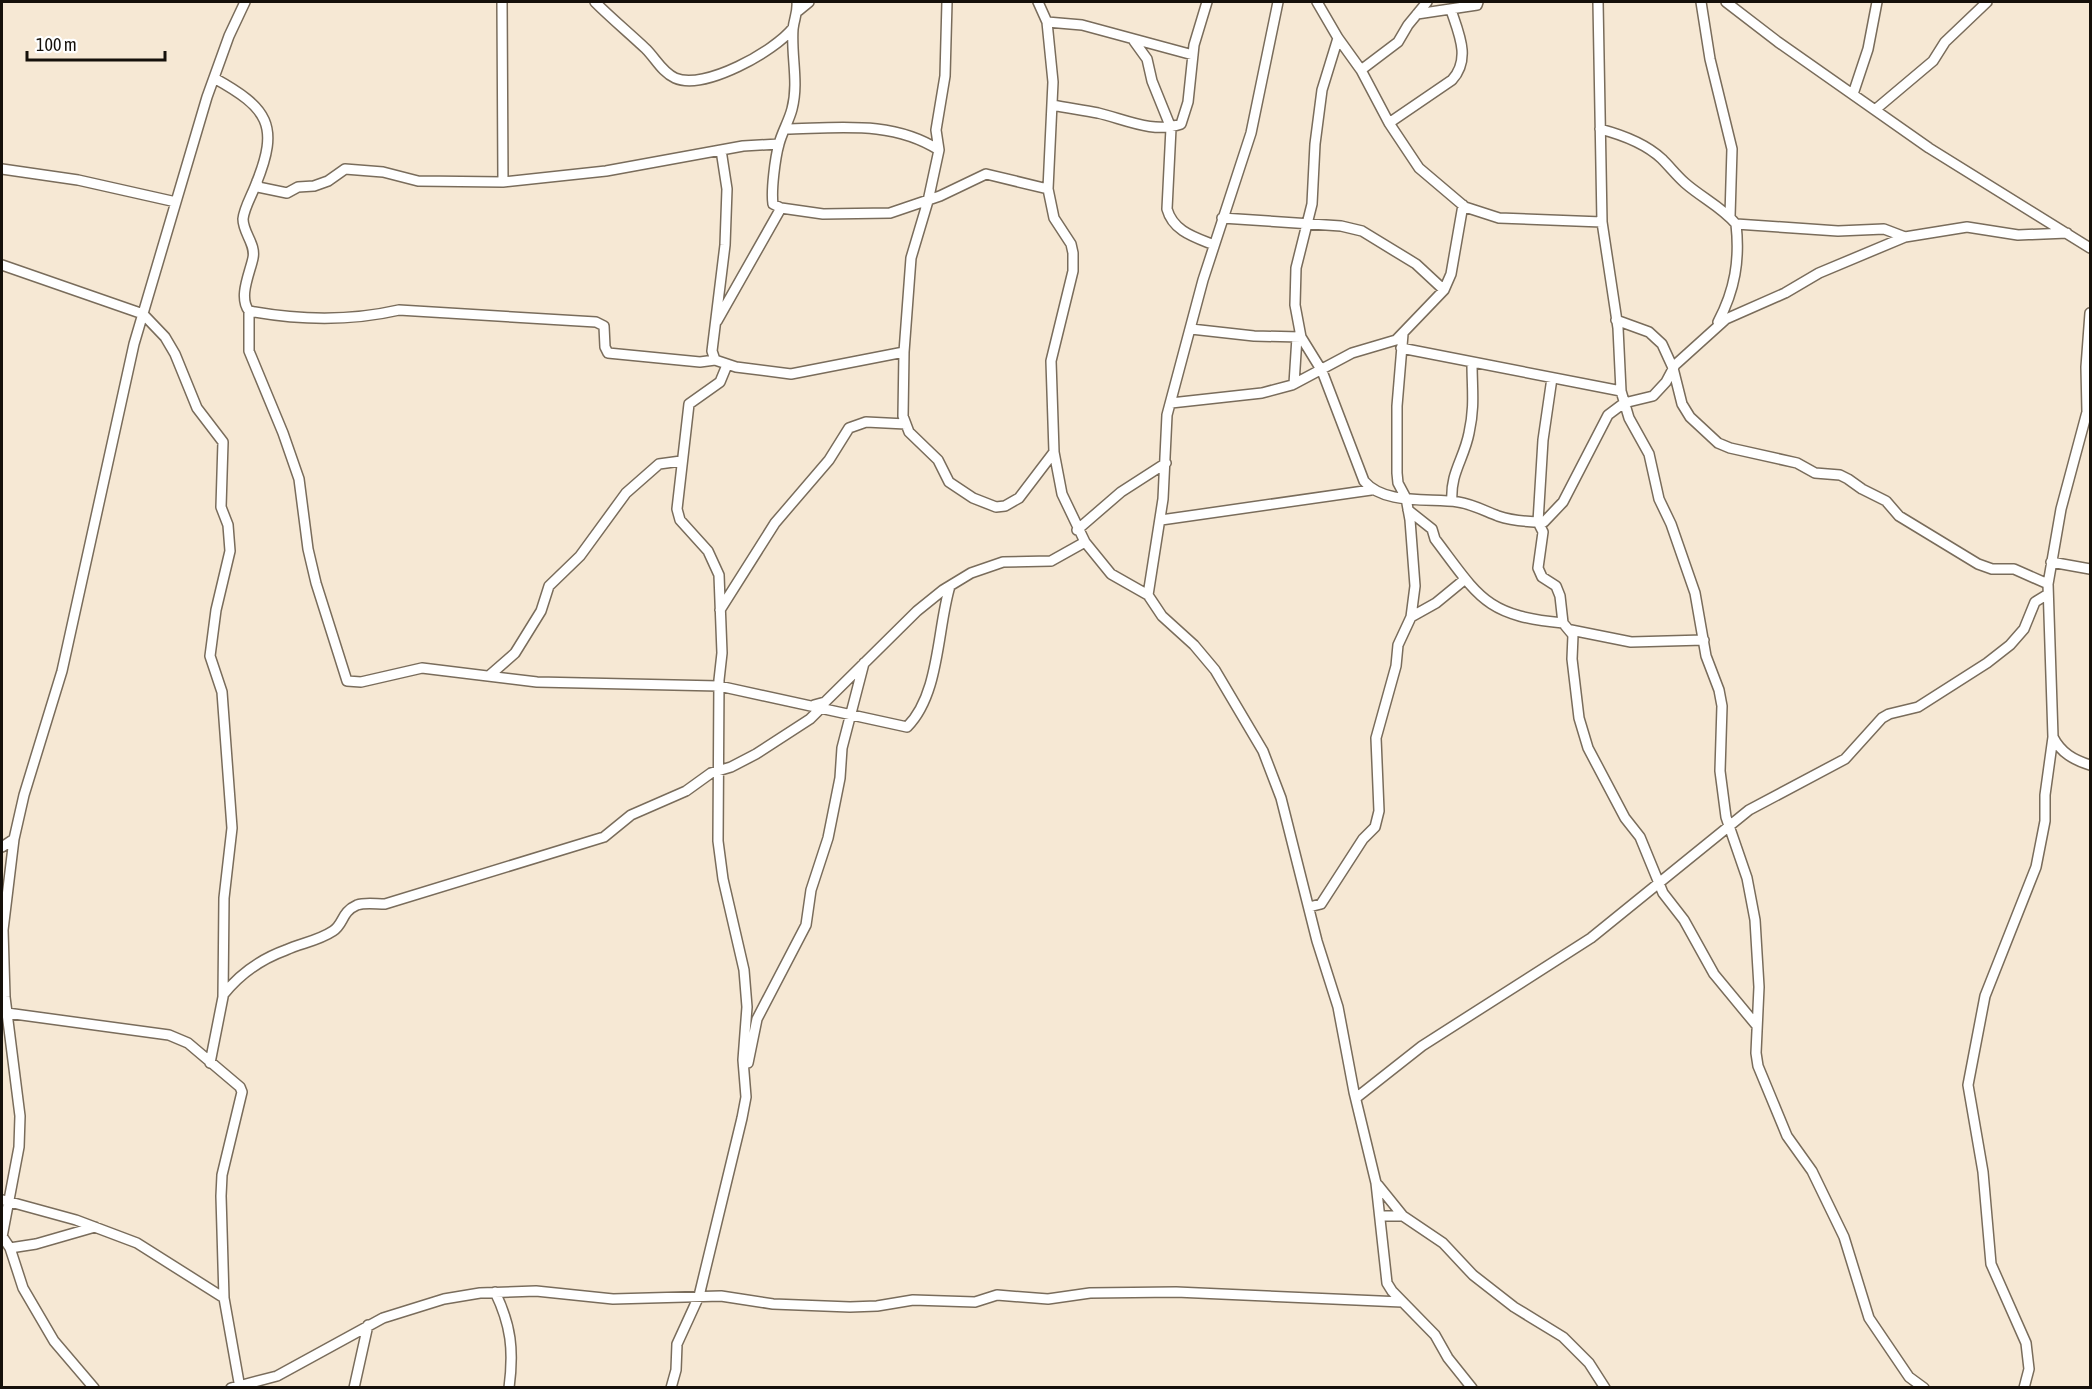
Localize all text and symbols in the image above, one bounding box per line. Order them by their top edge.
scale bar [27,24,165,62]
text: 100 m [36,34,77,55]

